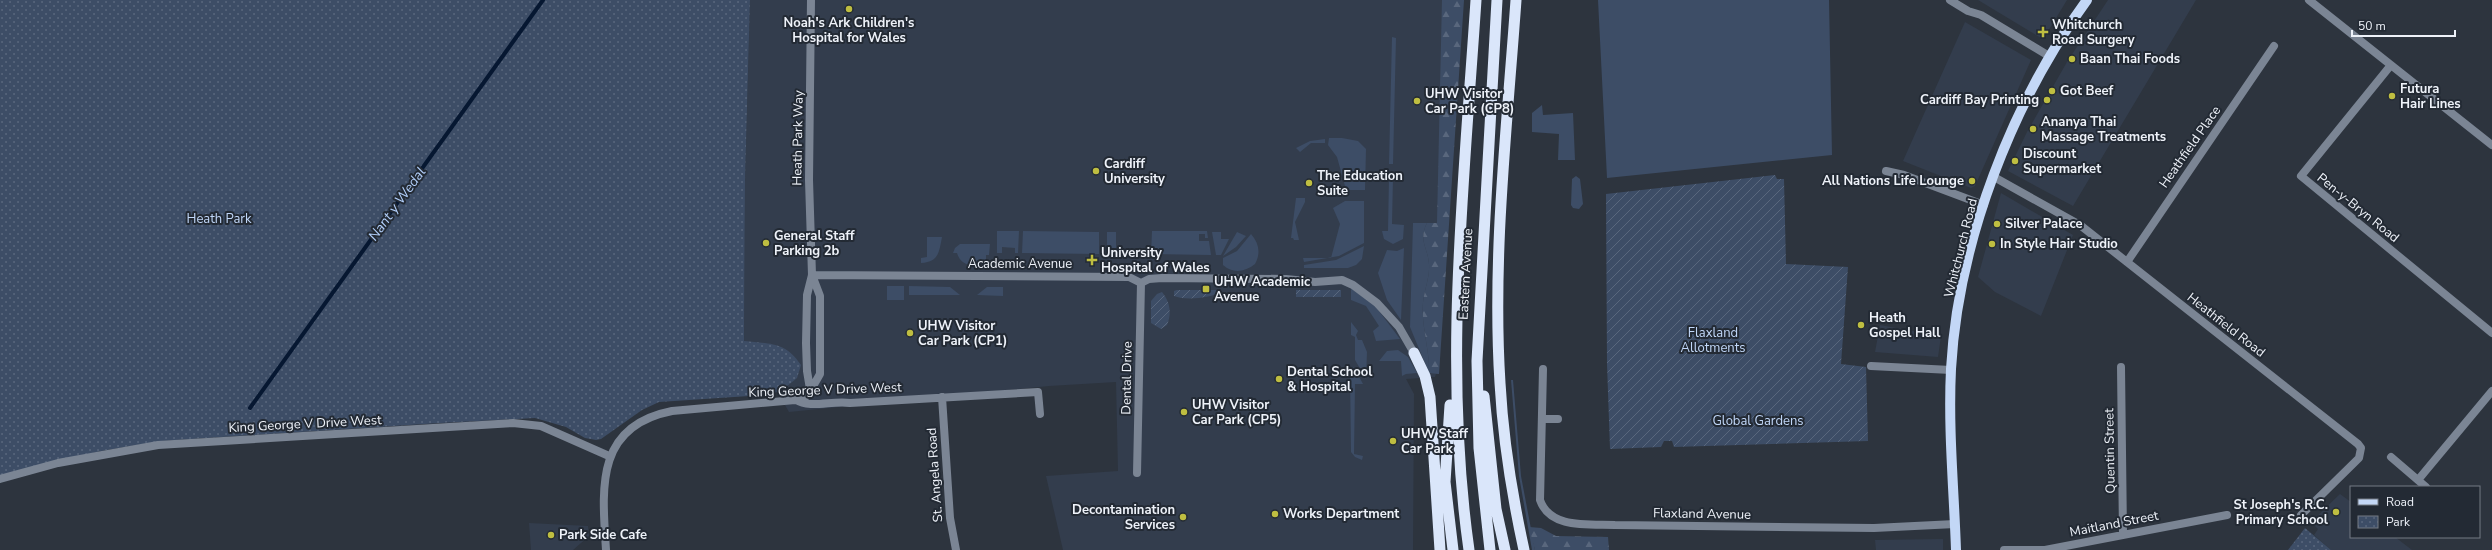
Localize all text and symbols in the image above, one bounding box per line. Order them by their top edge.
marker: Noah's Ark Children's Hospital for Wales [844,4,854,14]
scale bar [2352,12,2455,38]
place label: Noah's Ark Children's Hospital for Wales [784,14,914,47]
place label: Whitchurch Road Surgery [2052,16,2135,49]
text: 50 m [2358,18,2386,34]
marker: Whitchurch Road Surgery [2037,26,2049,38]
place label: Baan Thai Foods [2080,50,2180,68]
marker: Baan Thai Foods [2067,54,2077,64]
place label: Futura Hair Lines [2400,80,2461,113]
place label: Got Beef [2060,82,2114,100]
place label: UHW Visitor Car Park (CP8) [1425,85,1514,118]
marker: Got Beef [2047,86,2057,96]
street label: Heath Park Way [788,90,808,186]
place label: Cardiff Bay Printing [1920,91,2039,109]
marker: Futura Hair Lines [2387,91,2397,101]
marker: Cardiff Bay Printing [2042,95,2052,105]
marker: UHW Visitor Car Park (CP8) [1412,96,1422,106]
street label: Heathfield Place [2155,102,2225,192]
place label: Ananya Thai Massage Treatments [2041,113,2166,146]
marker: Ananya Thai Massage Treatments [2028,124,2038,134]
place label: Discount Supermarket [2023,145,2102,178]
place label: Cardiff University [1104,155,1165,188]
marker: Discount Supermarket [2010,156,2020,166]
water label: Nant y Wedal [364,163,430,245]
marker: Cardiff University [1091,166,1101,176]
place label: The Education Suite [1317,167,1403,200]
street label: Pen-y-Bryn Road [2313,169,2403,247]
place label: All Nations Life Lounge [1822,172,1964,190]
marker: All Nations Life Lounge [1967,176,1977,186]
marker: The Education Suite [1304,178,1314,188]
street label: Whitchurch Road [1940,197,1982,299]
park label: Heath Park [187,210,252,228]
place label: Silver Palace [2005,215,2082,233]
marker: Silver Palace [1992,219,2002,229]
place label: General Staff Parking 2b [774,227,855,260]
street label: Eastern Avenue [1455,228,1477,320]
place label: In Style Hair Studio [2000,235,2118,253]
marker: General Staff Parking 2b [761,238,771,248]
marker: In Style Hair Studio [1987,239,1997,249]
place label: University Hospital of Wales [1101,244,1210,277]
marker: University Hospital of Wales [1086,254,1098,266]
street label: Academic Avenue [968,255,1072,273]
place label: UHW Academic Avenue [1214,273,1310,306]
marker: UHW Academic Avenue [1201,284,1211,294]
street label: Heathfield Road [2183,289,2269,361]
place label: Heath Gospel Hall [1869,309,1941,342]
place label: UHW Visitor Car Park (CP1) [918,317,1007,350]
marker: Heath Gospel Hall [1856,320,1866,330]
park label: Flaxland Allotments [1680,324,1746,357]
marker: UHW Visitor Car Park (CP1) [905,328,915,338]
street label: Dental Drive [1117,341,1137,415]
place label: Dental School & Hospital [1287,363,1373,396]
marker: Dental School & Hospital [1274,374,1284,384]
street label: King George V Drive West [748,378,902,402]
place label: UHW Visitor Car Park (CP5) [1192,396,1281,429]
marker: UHW Visitor Car Park (CP5) [1179,407,1189,417]
street label: Quentin Street [2100,408,2120,494]
street label: King George V Drive West [228,411,382,437]
park label: Global Gardens [1712,412,1804,430]
place label: UHW Staff Car Park [1401,425,1468,458]
street label: St. Angela Road [923,427,947,523]
marker: UHW Staff Car Park [1388,436,1398,446]
legend [2350,486,2480,538]
text: Road [2386,494,2414,510]
place label: St Joseph's R.C. Primary School [2234,496,2329,529]
place label: Decontamination Services [1072,501,1175,534]
street label: Flaxland Avenue [1653,504,1751,524]
place label: Works Department [1283,505,1400,523]
street label: Maitland Street [2068,506,2160,541]
marker: St Joseph's R.C. Primary School [2331,507,2341,517]
marker: Works Department [1270,509,1280,519]
marker: Decontamination Services [1178,512,1188,522]
text: Park [2386,514,2411,530]
place label: Park Side Cafe [559,526,647,544]
marker: Park Side Cafe [546,530,556,540]

